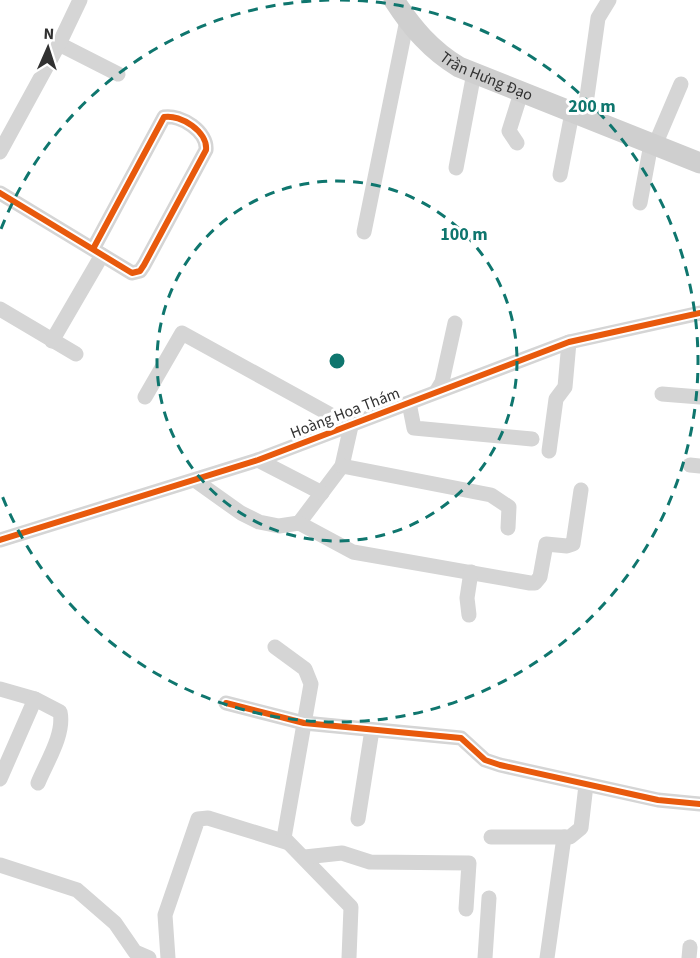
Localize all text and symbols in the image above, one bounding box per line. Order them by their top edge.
north arrow [18,18,78,78]
text: N [43,23,55,45]
street label: Trần Hưng Đạo [435,46,536,106]
text: 200 m [568,94,616,119]
text: 100 m [440,222,488,247]
centre of rings [327,351,347,371]
street label: Hoàng Hoa Thám [287,382,403,444]

